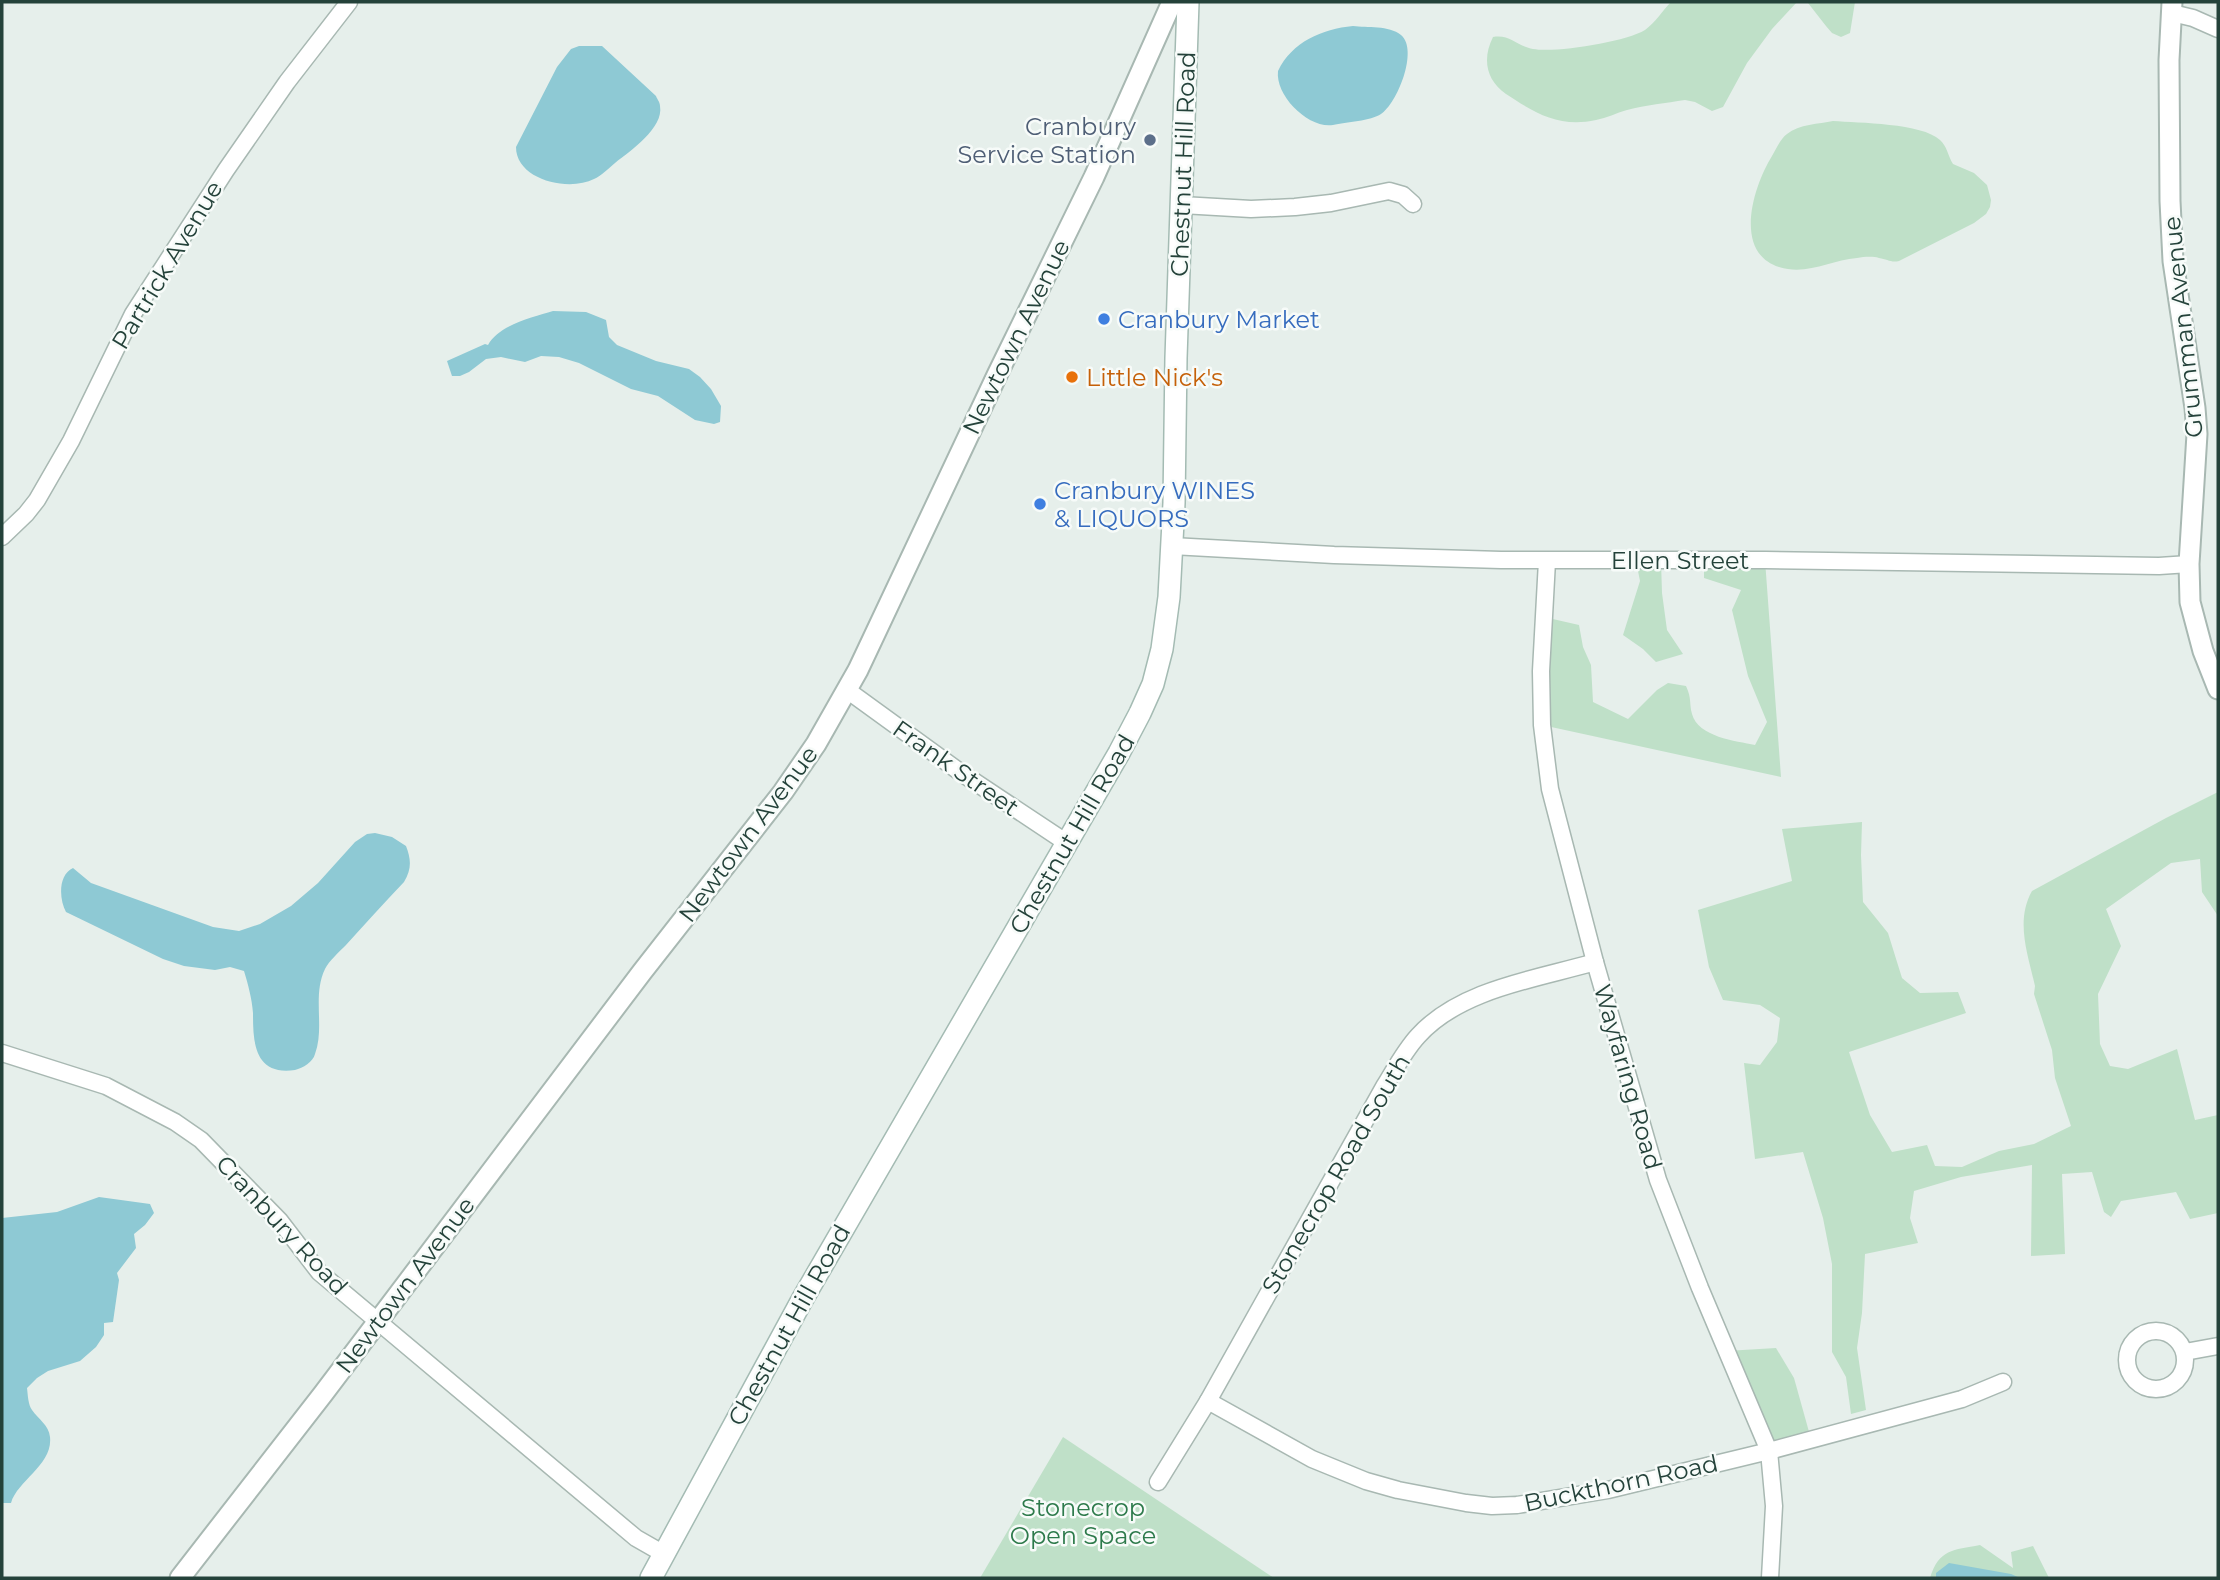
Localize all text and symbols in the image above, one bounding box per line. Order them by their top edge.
street label: Chestnut Hill Road [1165,51,1201,277]
place label: Cranbury Service Station [958,112,1136,169]
marker: Cranbury Service Station [1142,132,1158,148]
street label: Partrick Avenue [105,176,229,354]
street label: Grumman Avenue [2157,215,2209,439]
street label: Newtown Avenue [956,235,1076,439]
place label: Cranbury Market [1118,305,1320,334]
marker: Cranbury Market [1096,311,1112,327]
place label: Little Nick's [1086,363,1223,392]
marker: Little Nick's [1064,369,1080,385]
place label: Cranbury WINES & LIQUORS [1054,476,1255,533]
marker: Cranbury WINES & LIQUORS [1032,496,1048,512]
street label: Ellen Street [1611,546,1750,575]
street label: Frank Street [887,714,1025,822]
street label: Chestnut Hill Road [1003,729,1141,939]
street label: Newtown Avenue [672,740,824,928]
street label: Wayfaring Road [1588,981,1668,1173]
street label: Stonecrop Road South [1256,1049,1416,1299]
street label: Cranbury Road [210,1149,354,1301]
street label: Newtown Avenue [329,1191,481,1379]
street label: Chestnut Hill Road [722,1219,856,1431]
street label: Buckthorn Road [1521,1448,1721,1518]
park label: Stonecrop Open Space [1010,1493,1156,1550]

